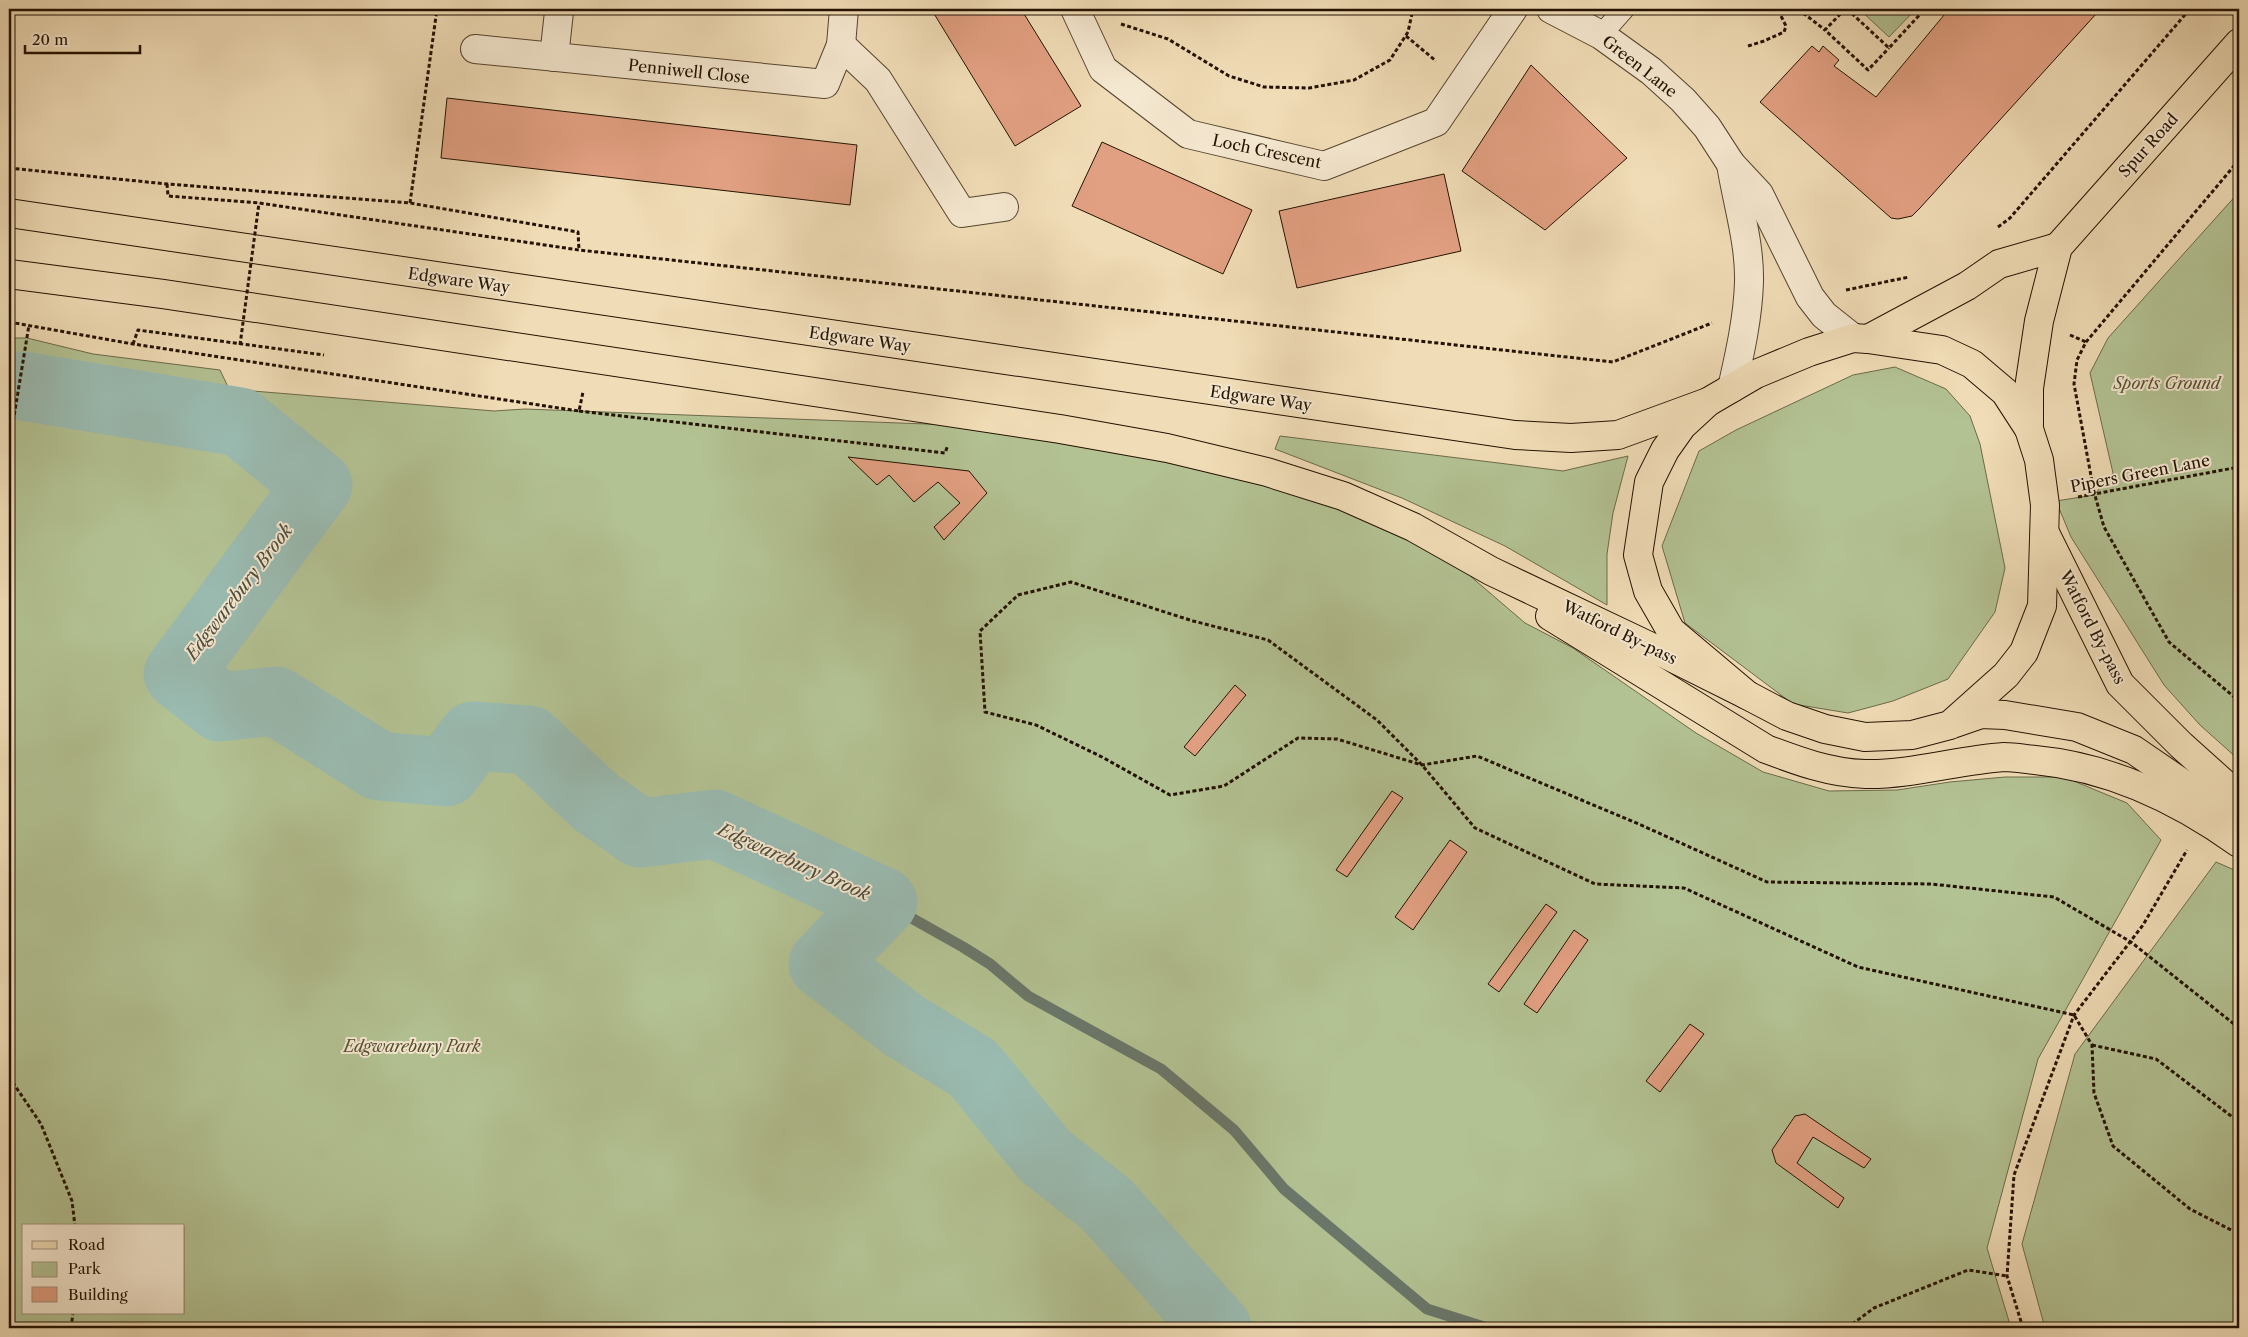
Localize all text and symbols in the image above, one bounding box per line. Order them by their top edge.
scale bar [25,22,140,54]
text: 20 m [32,30,68,49]
street label: Green Lane [1599,31,1681,101]
street label: Penniwell Close [627,55,751,87]
street label: Spur Road [2114,109,2182,181]
street label: Loch Crescent [1211,130,1324,172]
street label: Edgware Way [407,263,512,297]
street label: Edgware Way [808,322,913,356]
park label: Sports Ground [2113,373,2222,393]
street label: Edgware Way [1209,381,1314,415]
street label: Pipers Green Lane [2069,450,2212,496]
water label: Edgwarebury Brook [180,519,298,666]
street label: Watford By-pass [2055,566,2130,687]
street label: Watford By-pass [1559,595,1681,668]
water label: Edgwarebury Brook [713,818,874,906]
park label: Edgwarebury Park [341,1036,481,1056]
legend [22,1224,185,1314]
text: Road [68,1235,105,1254]
text: Park [68,1259,102,1278]
text: Building [68,1285,128,1304]

